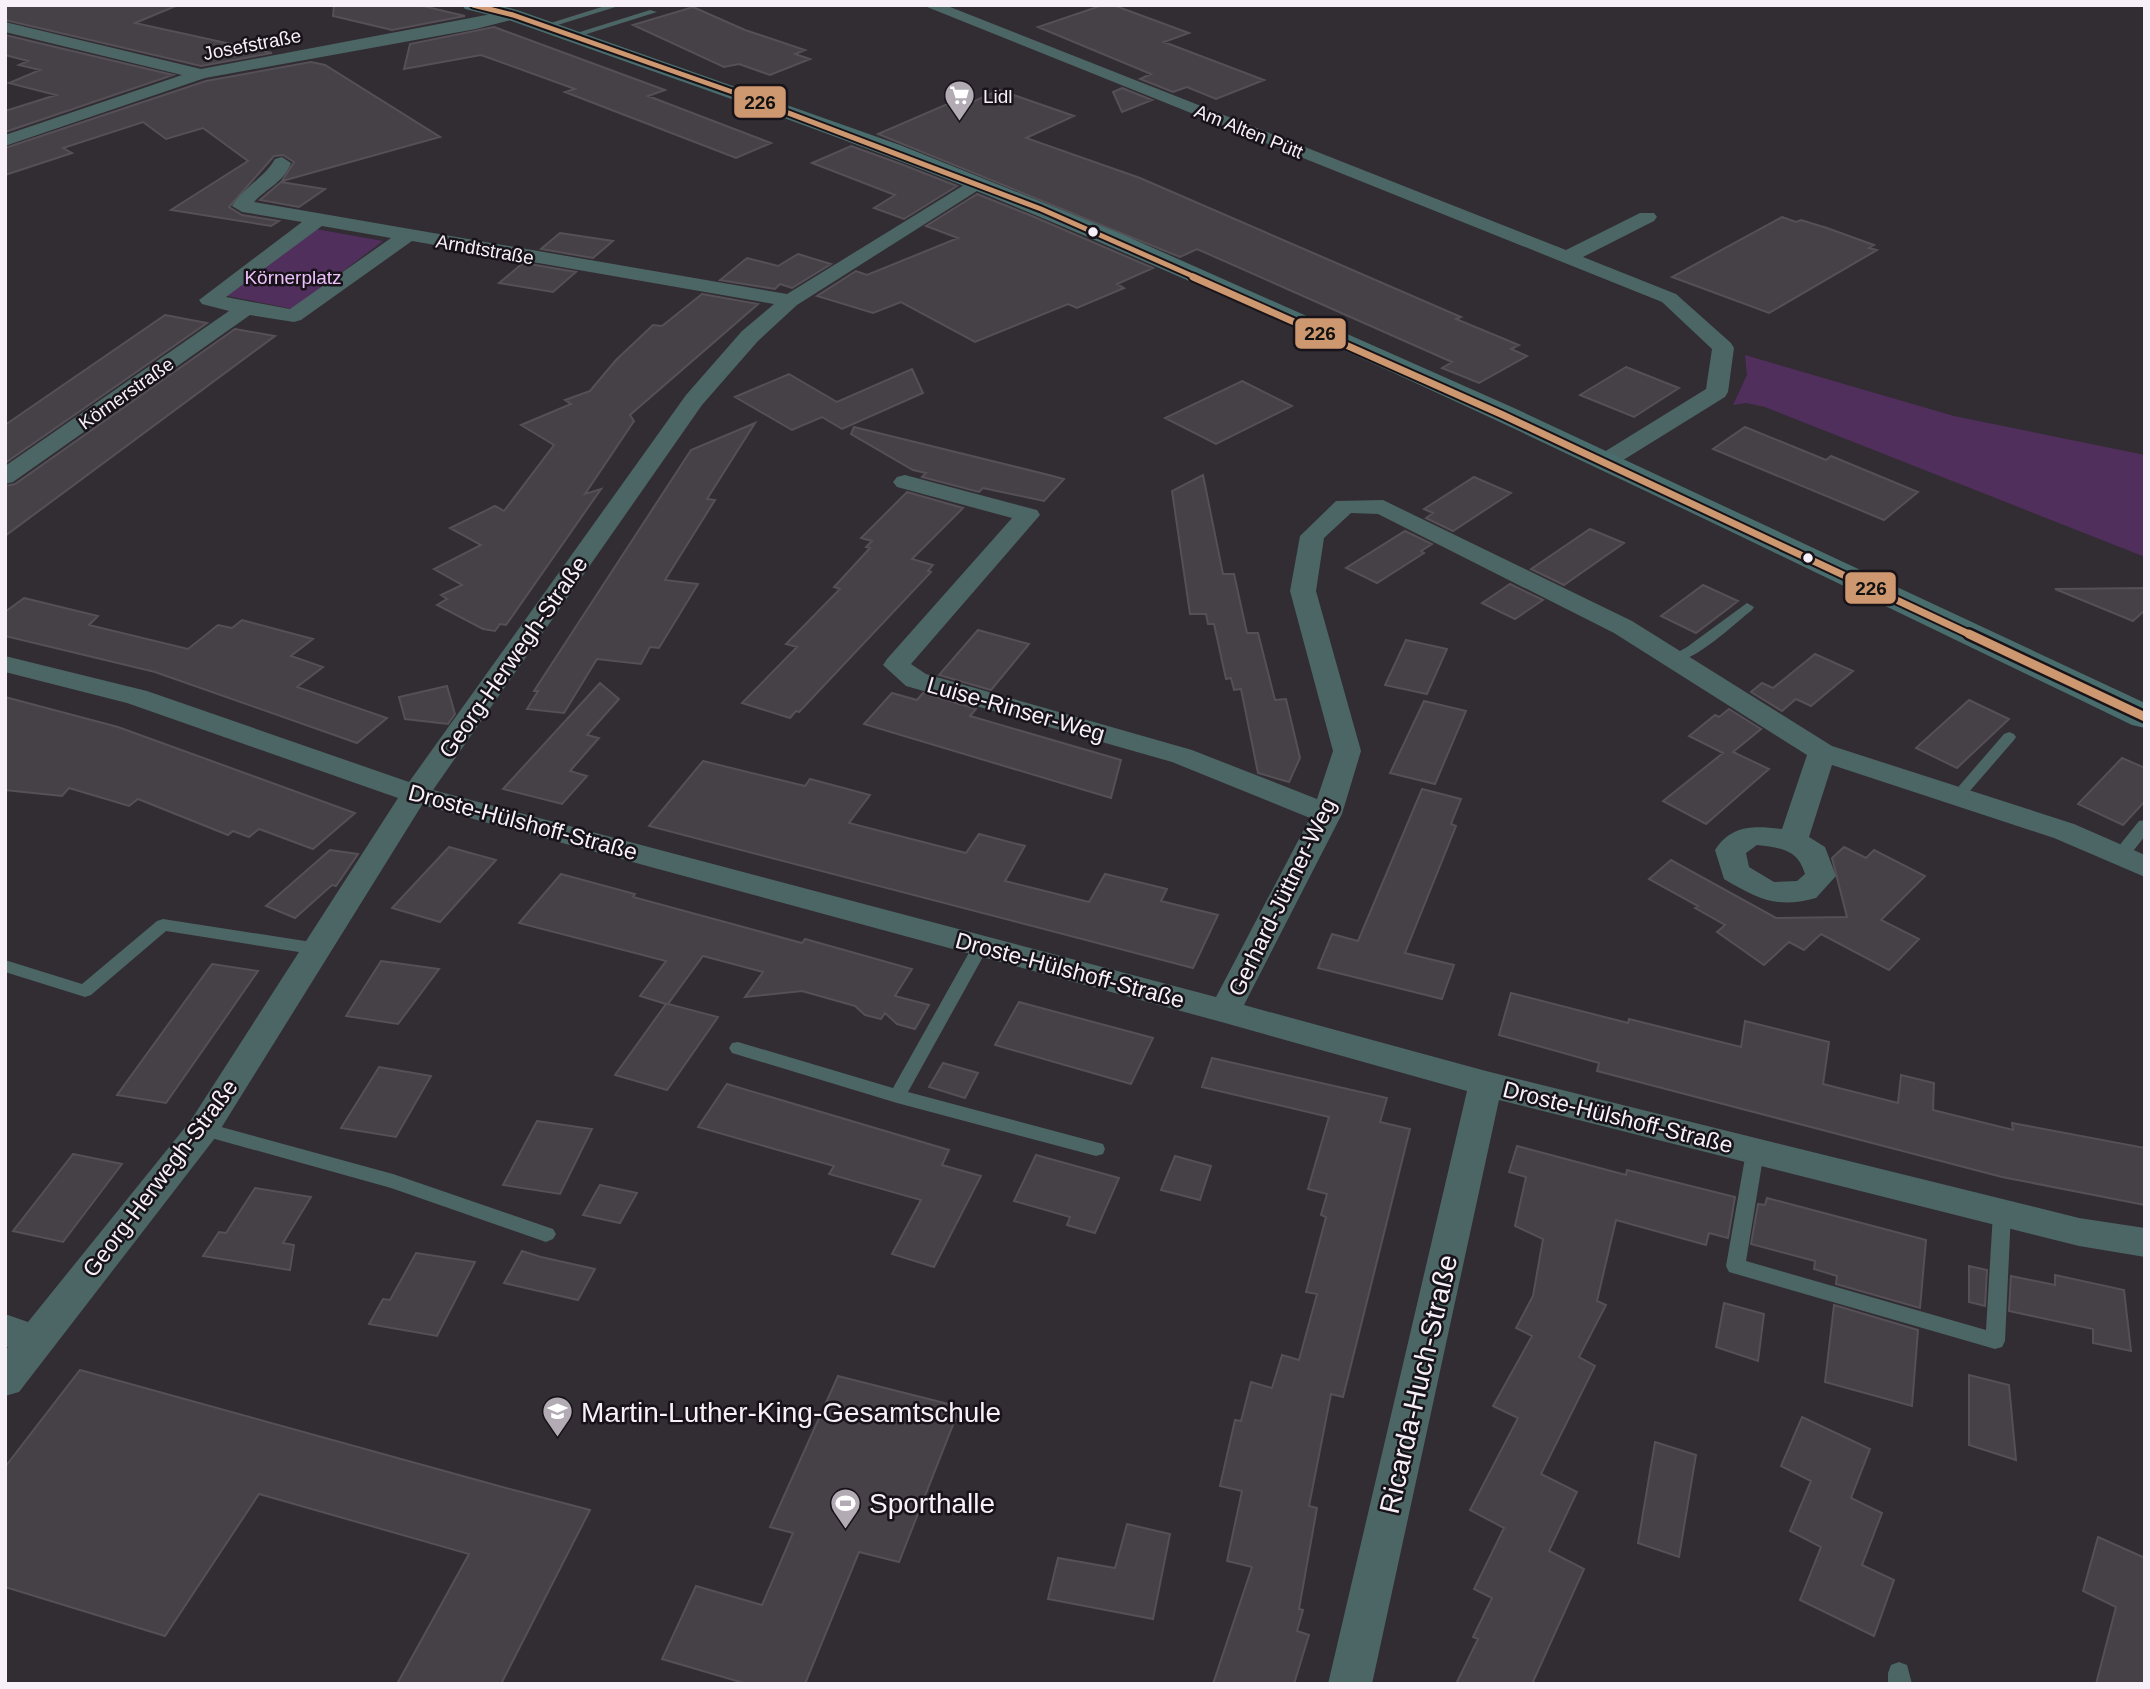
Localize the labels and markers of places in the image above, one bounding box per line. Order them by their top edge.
supermarket icon: Lidl [943,79,977,123]
place label: Lidl [983,86,1013,107]
unlabelled marker [1086,225,1100,239]
unlabelled marker [1801,551,1815,565]
school or university icon: Martin-Luther-King-Gesamtschule [541,1395,575,1439]
place label: Martin-Luther-King-Gesamtschule [581,1397,1001,1428]
sports icon: Sporthalle [829,1486,863,1530]
place label: Sporthalle [869,1488,995,1519]

